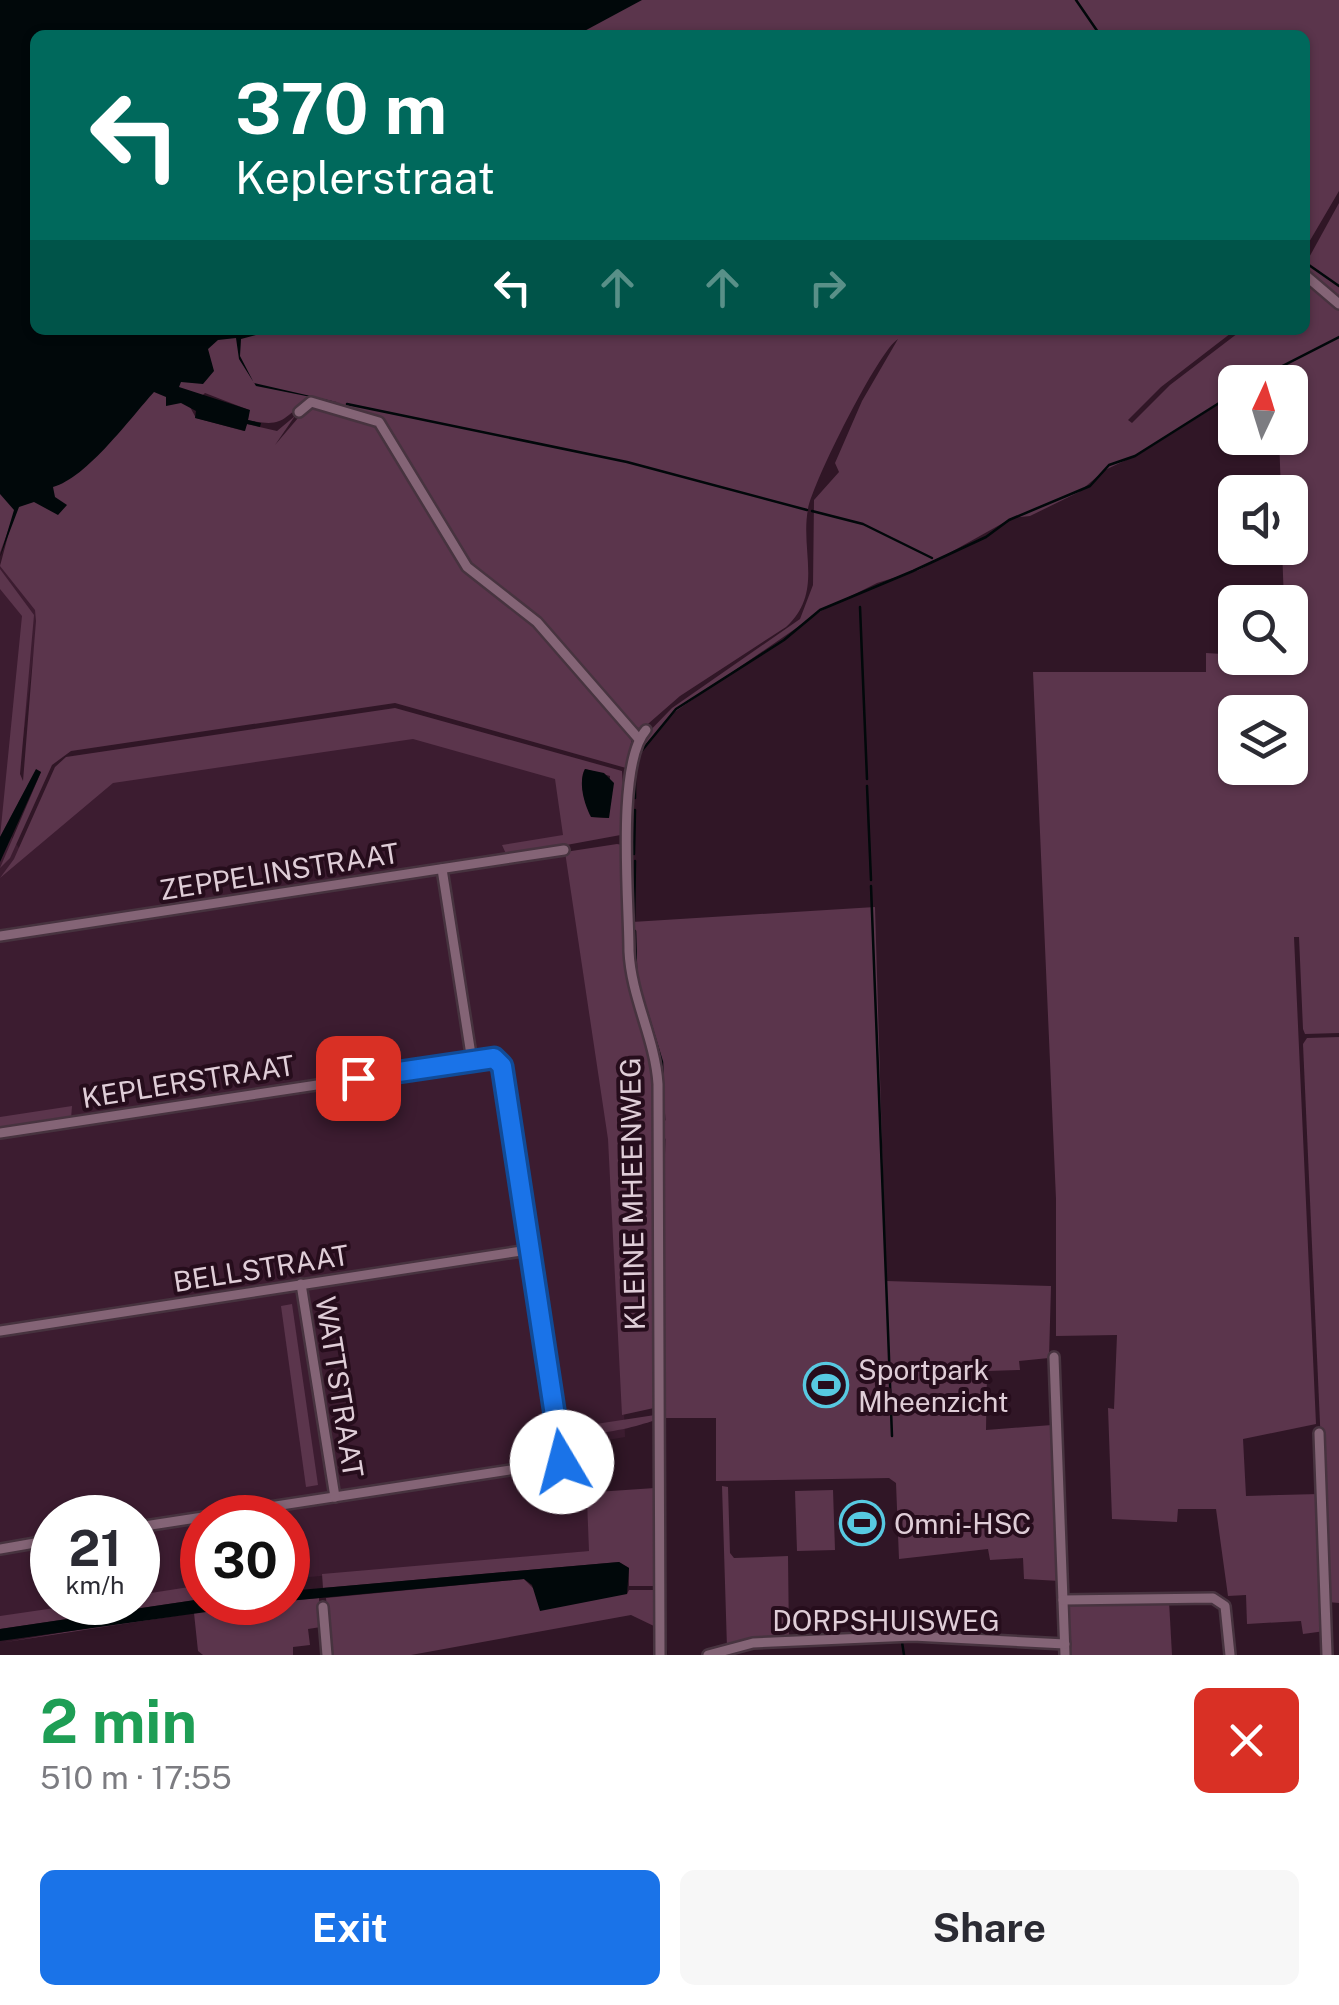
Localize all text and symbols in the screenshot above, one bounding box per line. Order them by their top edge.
text: 370 m [235,67,447,150]
icon: left [70,70,200,200]
text: Keplerstraat [235,151,495,204]
icon: left [485,260,540,315]
icon: ahead [590,260,645,315]
icon: ahead [695,260,750,315]
icon: right [800,260,855,315]
north arrow [1218,365,1308,455]
map controls [1218,365,1308,785]
button: sound [1218,475,1308,565]
button: search [1218,585,1308,675]
button: layers [1218,695,1308,785]
street label: ZEPPELINSTRAAT [157,836,401,906]
pin [316,1036,401,1121]
street label: KEPLERSTRAAT [79,1048,297,1114]
icon: arrive [331,1051,386,1106]
street label: KLEINE MHEENWEG [613,1057,651,1331]
street label: BELLSTRAAT [171,1238,351,1298]
street label: WATTSTRAAT [309,1294,371,1480]
place label: Sportpark Mheenzicht [858,1353,1009,1418]
sports icon: Sportpark Mheenzicht [803,1362,849,1408]
position arrow [510,1410,614,1514]
speed limit sign: 30 [180,1495,310,1625]
sports icon: Omni-HSC [839,1500,885,1546]
place label: Omni-HSC [894,1507,1031,1540]
text: 21 [68,1518,122,1577]
text: km/h [66,1570,124,1600]
street label: DORPSHUISWEG [772,1604,1000,1637]
text: 2 min [40,1686,197,1757]
button: close [1194,1688,1299,1793]
text: 510 m · 17:55 [40,1759,232,1796]
button: Exit [40,1870,660,1985]
button: Share [680,1870,1299,1985]

